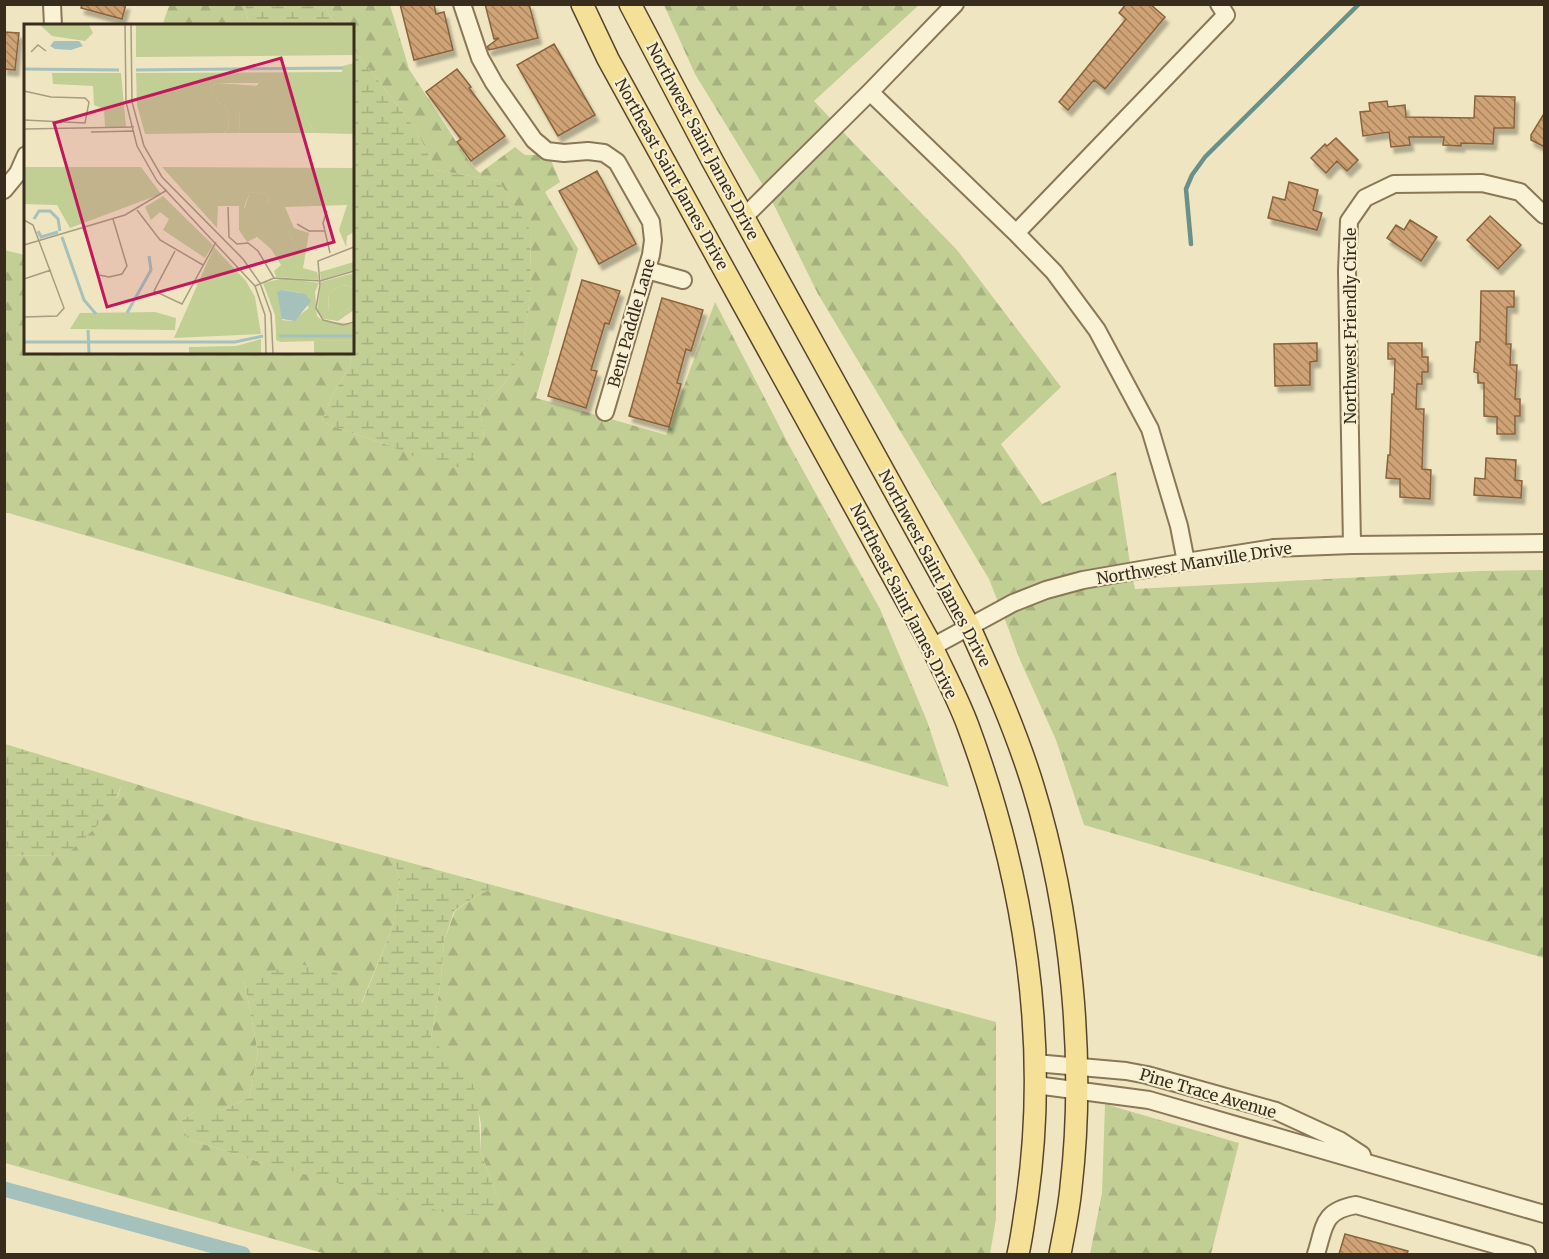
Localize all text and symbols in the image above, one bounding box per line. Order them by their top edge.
inset map [24,24,354,354]
street label: Northwest Saint James Drive [642,39,764,243]
street label: Northeast Saint James Drive [611,75,733,273]
street label: Northwest Friendly Circle [1340,228,1360,424]
street label: Bent Paddle Lane [603,256,659,390]
street label: Northwest Saint James Drive [874,466,996,670]
street label: Northeast Saint James Drive [846,500,962,702]
street label: Northwest Manville Drive [1095,538,1293,588]
street label: Pine Trace Avenue [1137,1064,1279,1122]

